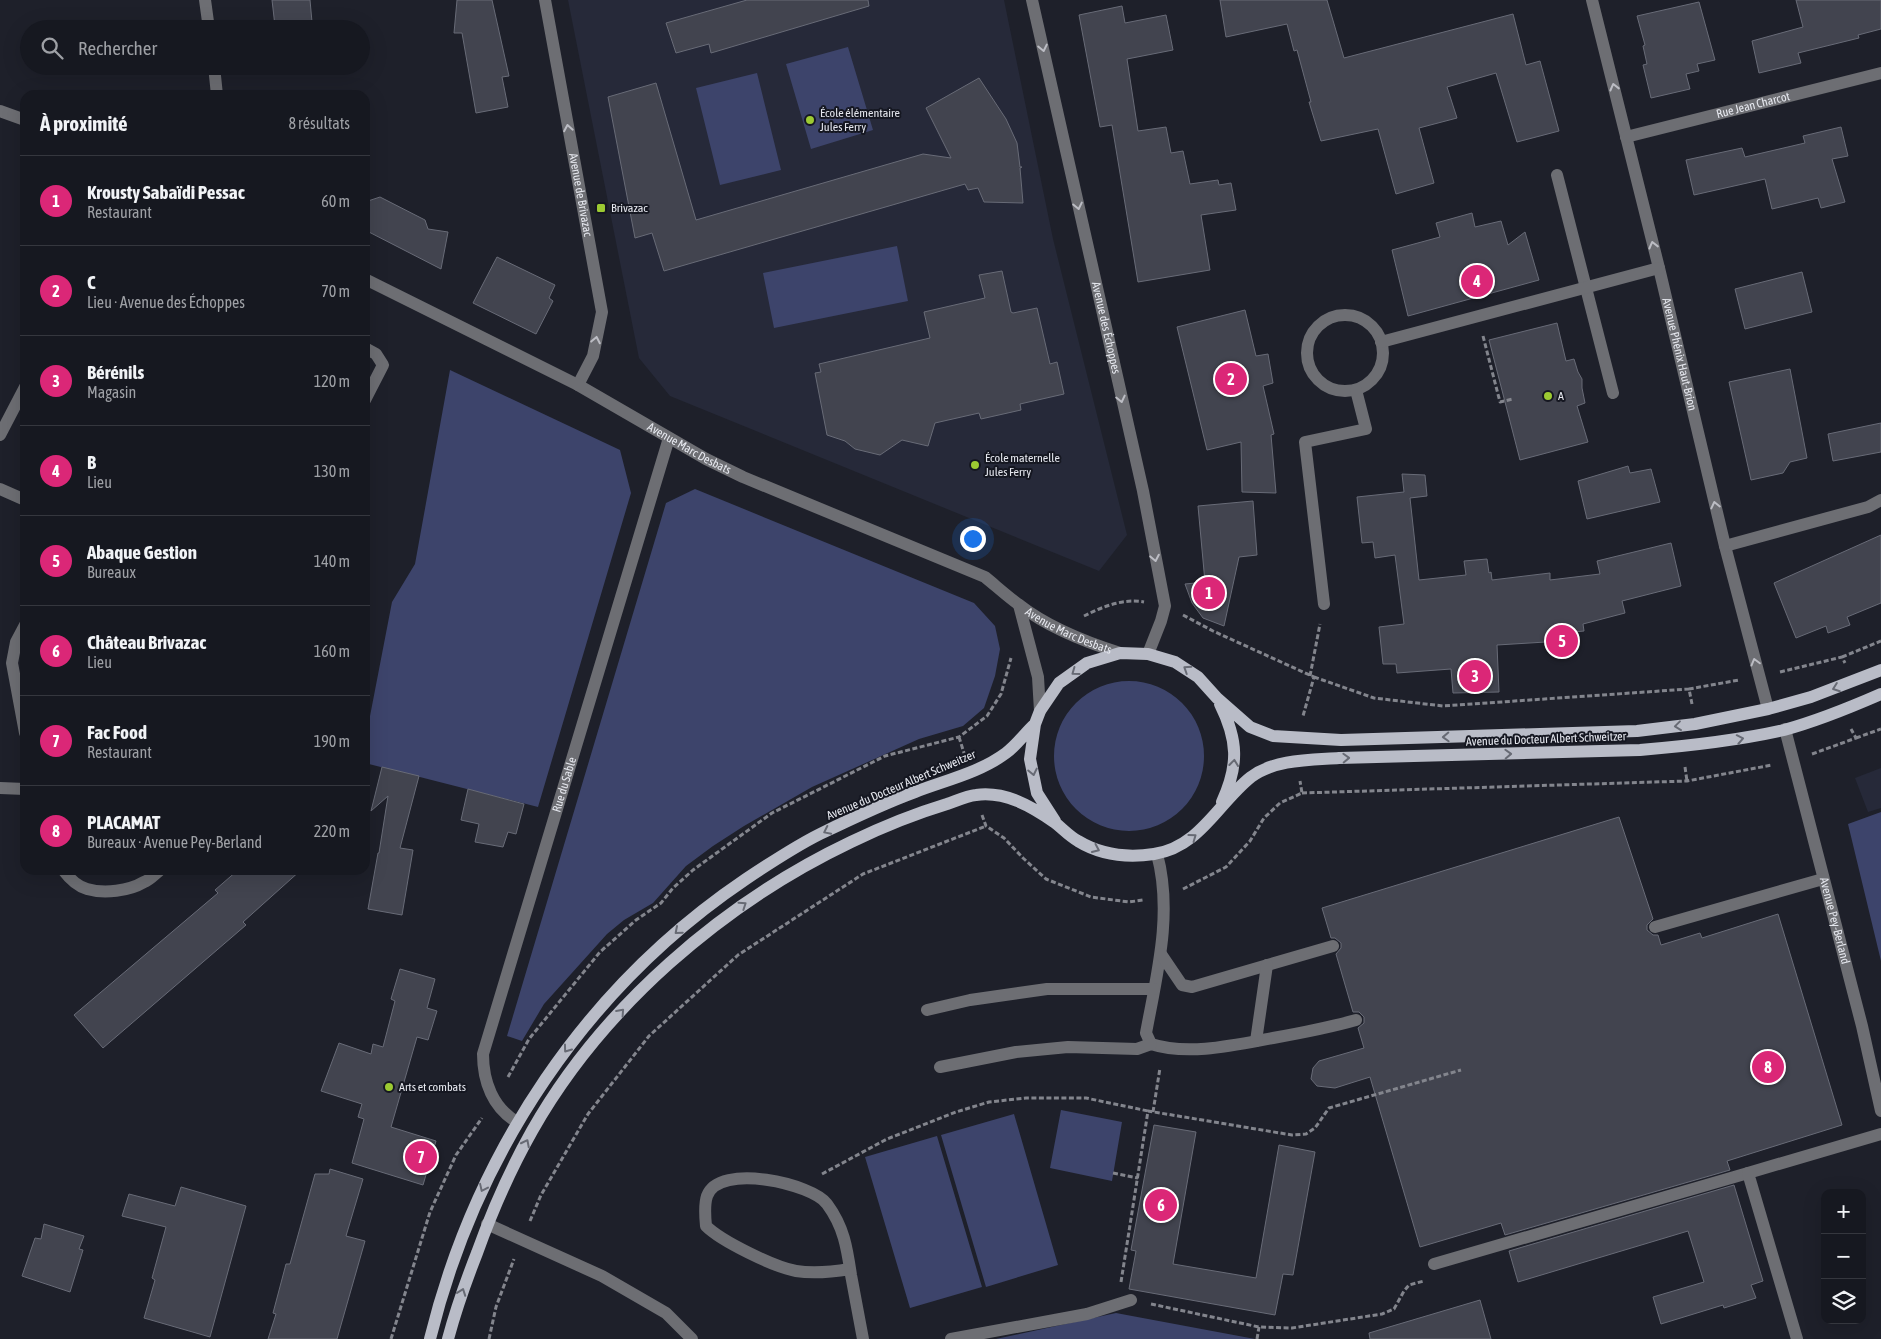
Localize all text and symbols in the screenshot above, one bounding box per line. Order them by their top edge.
search box [20,20,370,75]
icon: search [38,34,66,62]
text: Rechercher [78,37,157,59]
one-way arrow [1037,43,1048,52]
one-way arrow [1609,82,1620,91]
street label: Rue Jean Charcot [1715,89,1792,121]
place label: École élémentaire Jules Ferry [820,106,900,134]
text: À proximité [40,111,128,135]
text: 8 résultats [288,114,350,132]
marker: École élémentaire Jules Ferry [804,114,816,126]
one-way arrow [564,124,574,133]
street label: Avenue de Brivazac [566,152,595,238]
text: Krousty Sabaïdi Pessac [87,181,245,203]
text: 1 [52,192,60,210]
text: 60 m [321,192,350,210]
place label: Brivazac [611,201,648,215]
marker: Brivazac [595,202,607,214]
one-way arrow [1072,202,1083,211]
text: Restaurant [87,203,152,221]
one-way arrow [1648,240,1659,249]
pin: 4 [1461,262,1493,300]
text: C [87,271,96,293]
street label: Avenue des Échoppes [1089,280,1123,375]
text: 2 [52,282,60,300]
text: 70 m [321,282,350,300]
text: Lieu · Avenue des Échoppes [87,293,245,311]
street label: Avenue Phénix Haut-Brion [1659,297,1700,412]
one-way arrow [590,335,601,344]
pin: 2 [1215,360,1247,398]
text: Bérénils [87,361,144,383]
text: 3 [52,372,60,390]
text: 120 m [314,372,350,390]
text: Magasin [87,383,136,401]
place label: A [1558,389,1564,403]
marker: A [1542,390,1554,402]
one-way arrow [1115,394,1126,403]
street label: Avenue Marc Desbats [645,420,733,477]
text: B [87,451,96,473]
place label: École maternelle Jules Ferry [985,451,1060,479]
marker: École maternelle Jules Ferry [969,459,981,471]
text: 4 [52,462,60,480]
text: 130 m [314,462,350,480]
text: Lieu [87,473,112,491]
one-way arrow [1710,500,1721,509]
your location [960,526,986,552]
text: Abaque Gestion [87,541,197,563]
text: 5 [52,552,60,570]
text: 140 m [314,552,350,570]
one-way arrow [1150,553,1160,562]
text: Bureaux [87,563,136,581]
pin: 1 [1193,574,1225,612]
street label: Avenue Marc Desbats [1023,605,1113,657]
pin: 5 [1546,622,1578,660]
text: Château Brivazac [87,631,206,653]
text: 6 [52,642,60,660]
text: 160 m [314,642,350,660]
text: Lieu [87,653,112,671]
pin: 3 [1459,657,1491,695]
one-way arrow [1750,658,1761,667]
one-way arrow [1071,666,1081,675]
one-way arrow [1183,666,1192,676]
one-way arrow [1832,682,1841,692]
one-way arrow [1674,720,1682,731]
text: Fac Food [87,721,147,743]
street label: Avenue du Docteur Albert Schweitzer [1466,729,1627,749]
text: 7 [52,732,60,750]
text: 190 m [314,732,350,750]
one-way arrow [1442,732,1450,742]
one-way arrow [1736,734,1744,744]
text: Restaurant [87,743,152,761]
street label: Avenue du Docteur Albert Schweitzer [824,747,978,823]
one-way arrow [1505,748,1513,759]
one-way arrow [1342,753,1350,763]
street label: Rue du Sable [549,755,579,814]
one-way arrow [1228,758,1239,766]
one-way arrow [1027,767,1038,776]
text: PLACAMAT [87,811,160,833]
text: 8 [52,822,60,840]
text: 220 m [314,822,350,840]
one-way arrow [823,824,832,835]
text: Bureaux · Avenue Pey-Berland [87,833,262,851]
one-way arrow [1187,834,1196,843]
one-way arrow [1091,843,1100,854]
street label: Avenue Pey-Berland [1817,876,1853,965]
one-way arrow [737,902,746,911]
one-way arrow [675,925,684,934]
one-way arrow [615,1008,624,1017]
one-way arrow [564,1043,573,1053]
pin: 8 [1752,1048,1784,1086]
place label: Arts et combats [399,1080,466,1094]
marker: Arts et combats [383,1081,395,1093]
pin: 7 [405,1138,437,1176]
one-way arrow [520,1139,530,1148]
one-way arrow [478,1183,489,1192]
pin: 6 [1145,1186,1177,1224]
map controls [1821,1189,1866,1324]
button: + [1821,1189,1866,1234]
button: − [1821,1234,1866,1279]
button: layers [1821,1279,1866,1324]
one-way arrow [456,1288,466,1297]

